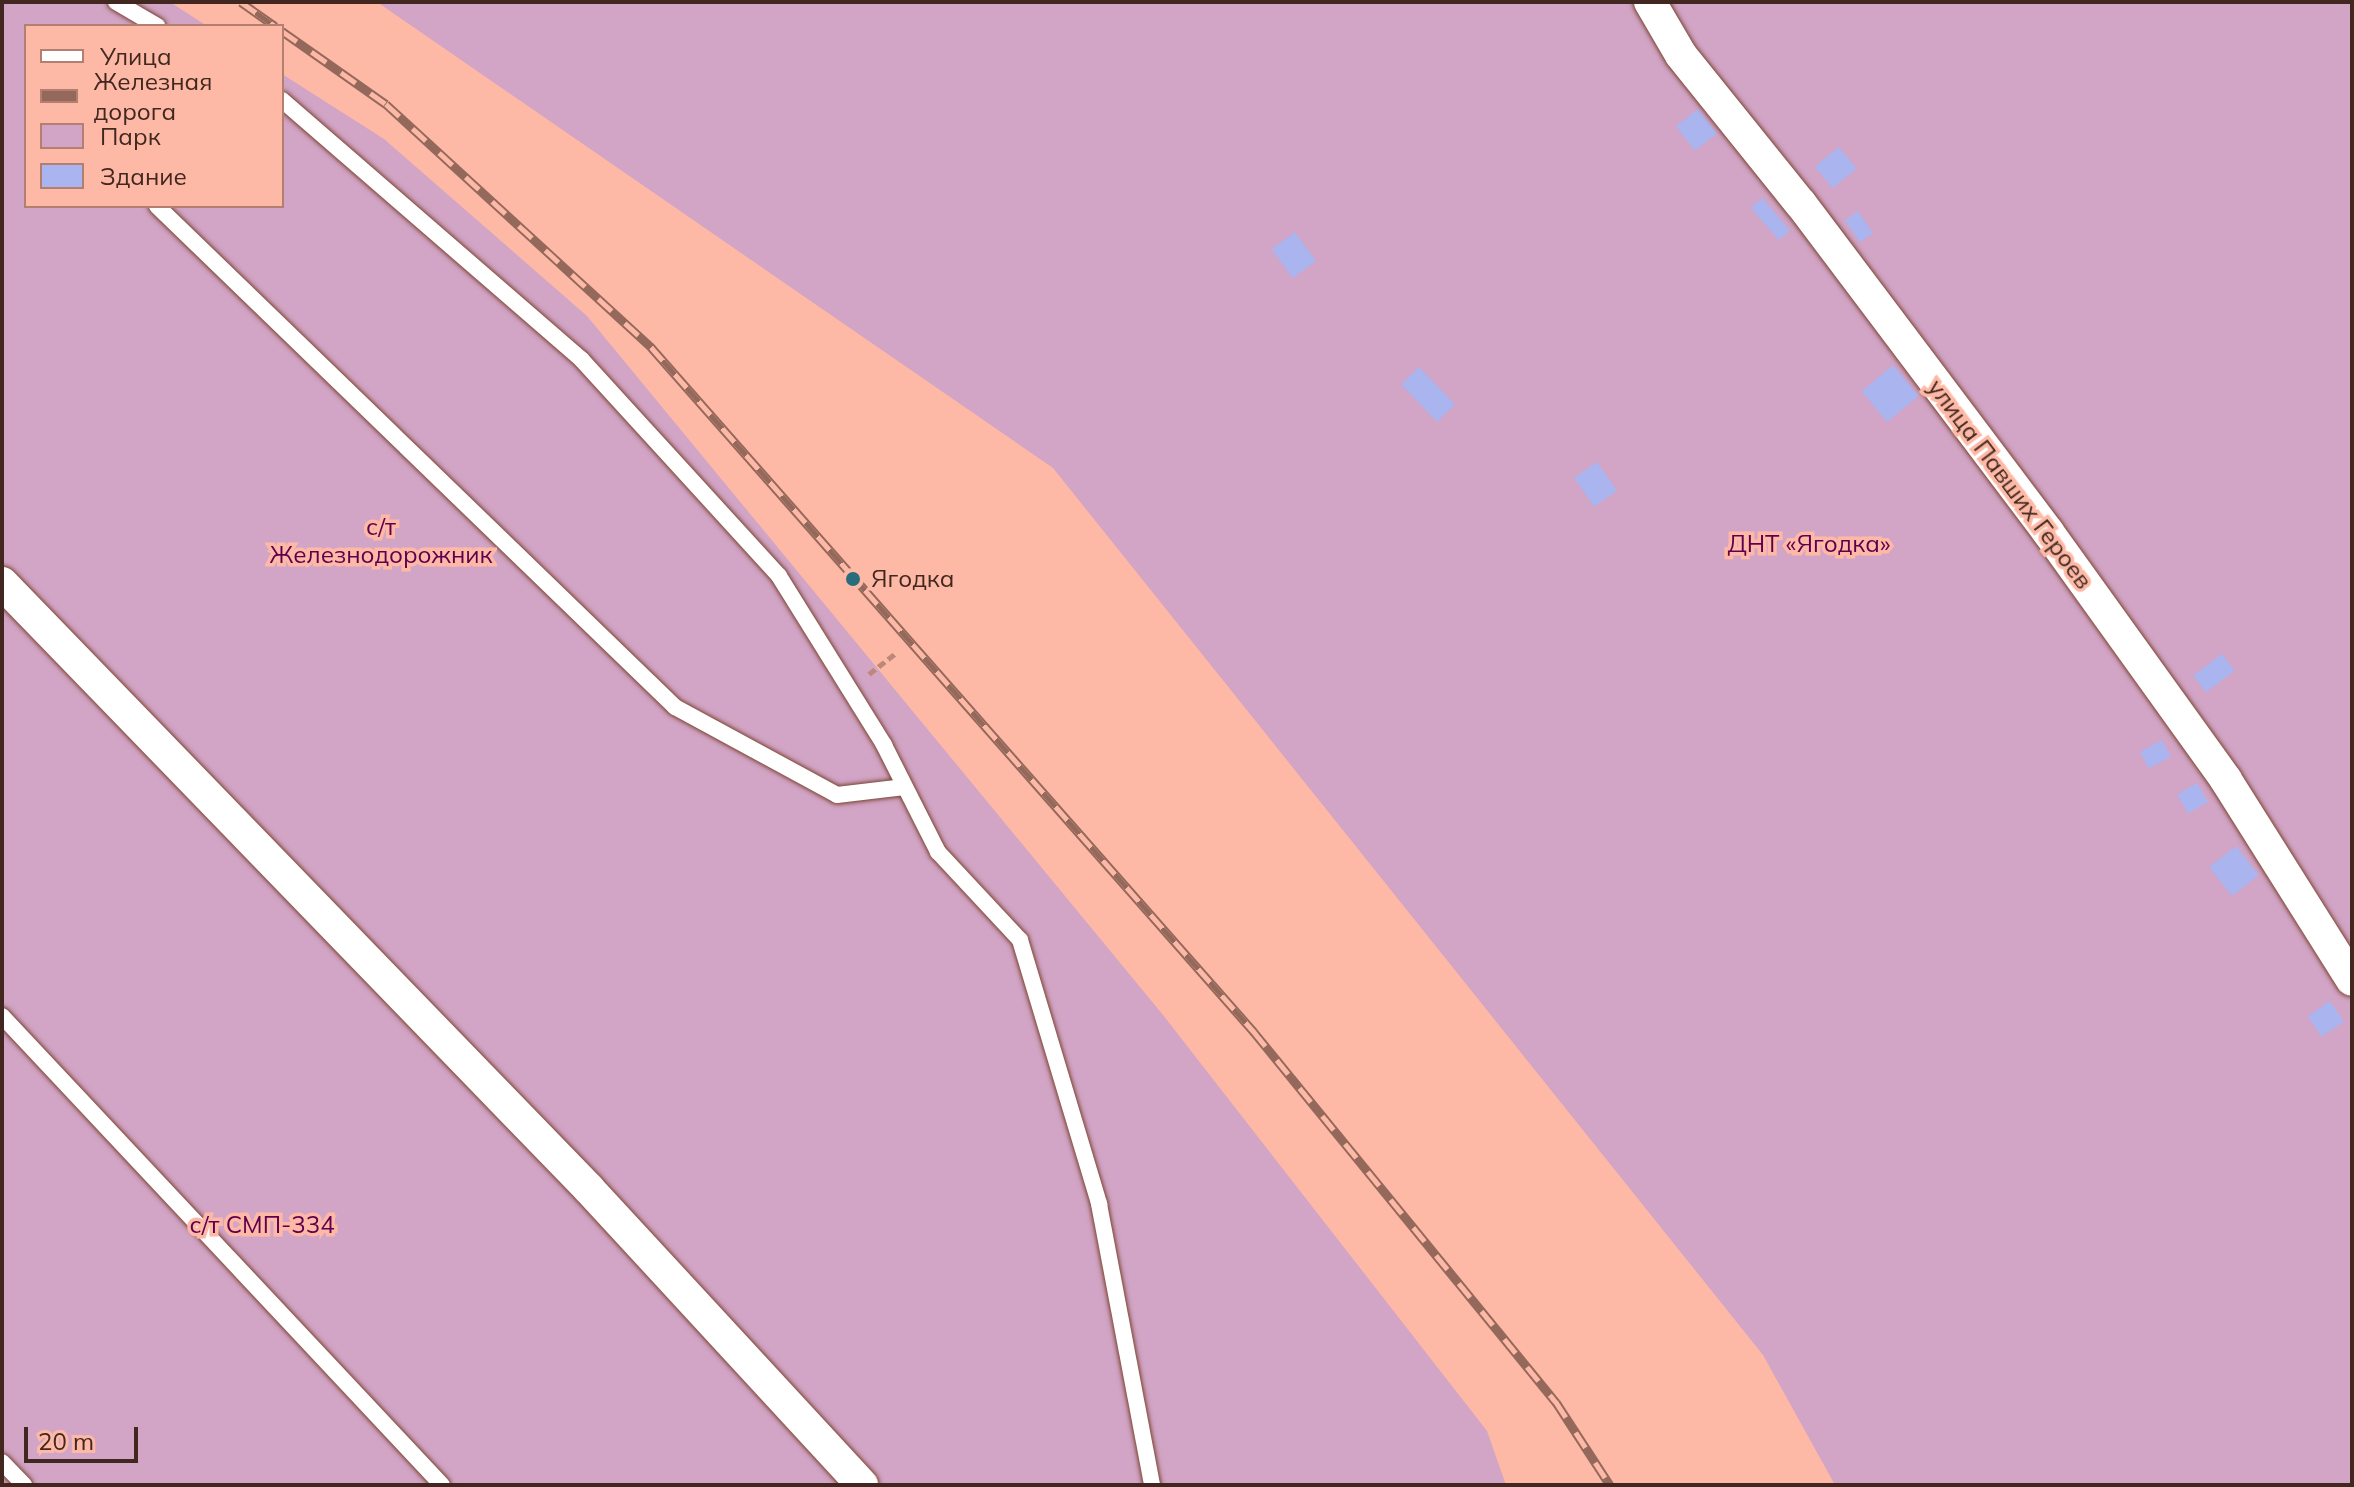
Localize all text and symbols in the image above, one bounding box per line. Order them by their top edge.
legend [24,24,284,208]
text: Улица [100,41,172,71]
text: Железная дорога [94,66,212,126]
text: Парк [100,121,161,151]
text: Здание [100,161,187,191]
street label: улица Павших Героев [1922,374,2098,594]
park label: с/т Железнодорожник [270,513,492,569]
park label: ДНТ «Ягодка» [1727,530,1891,558]
place label: Ягодка [871,565,954,593]
marker: Ягодка [842,568,864,590]
park label: с/т СМП-334 [189,1211,335,1239]
scale bar [28,1411,142,1461]
text: 20 m [38,1426,94,1456]

